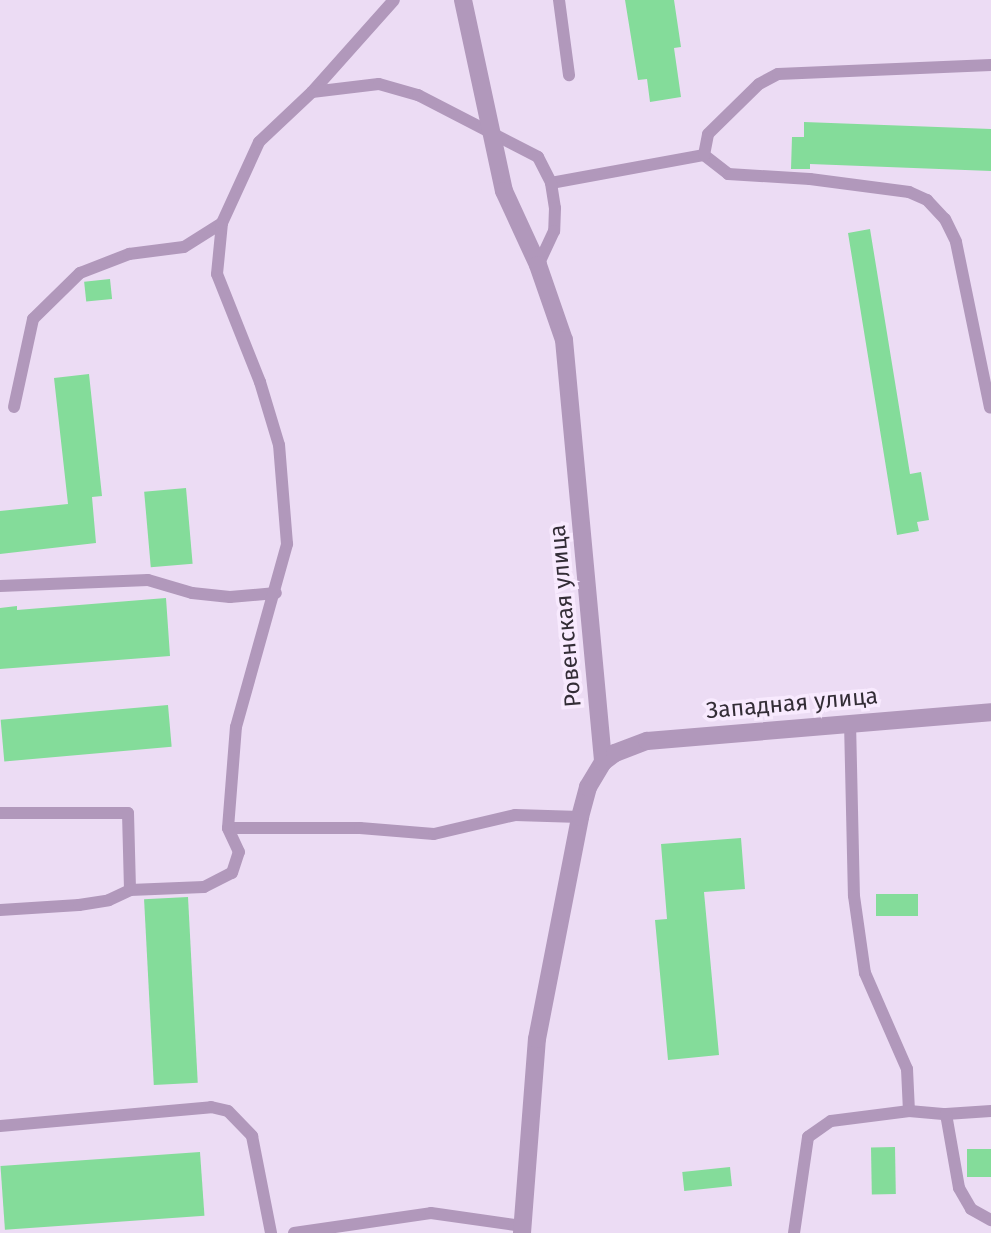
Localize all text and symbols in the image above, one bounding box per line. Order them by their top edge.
street label: Ровенская улица [543,524,587,708]
street label: Западная улица [705,682,879,724]

